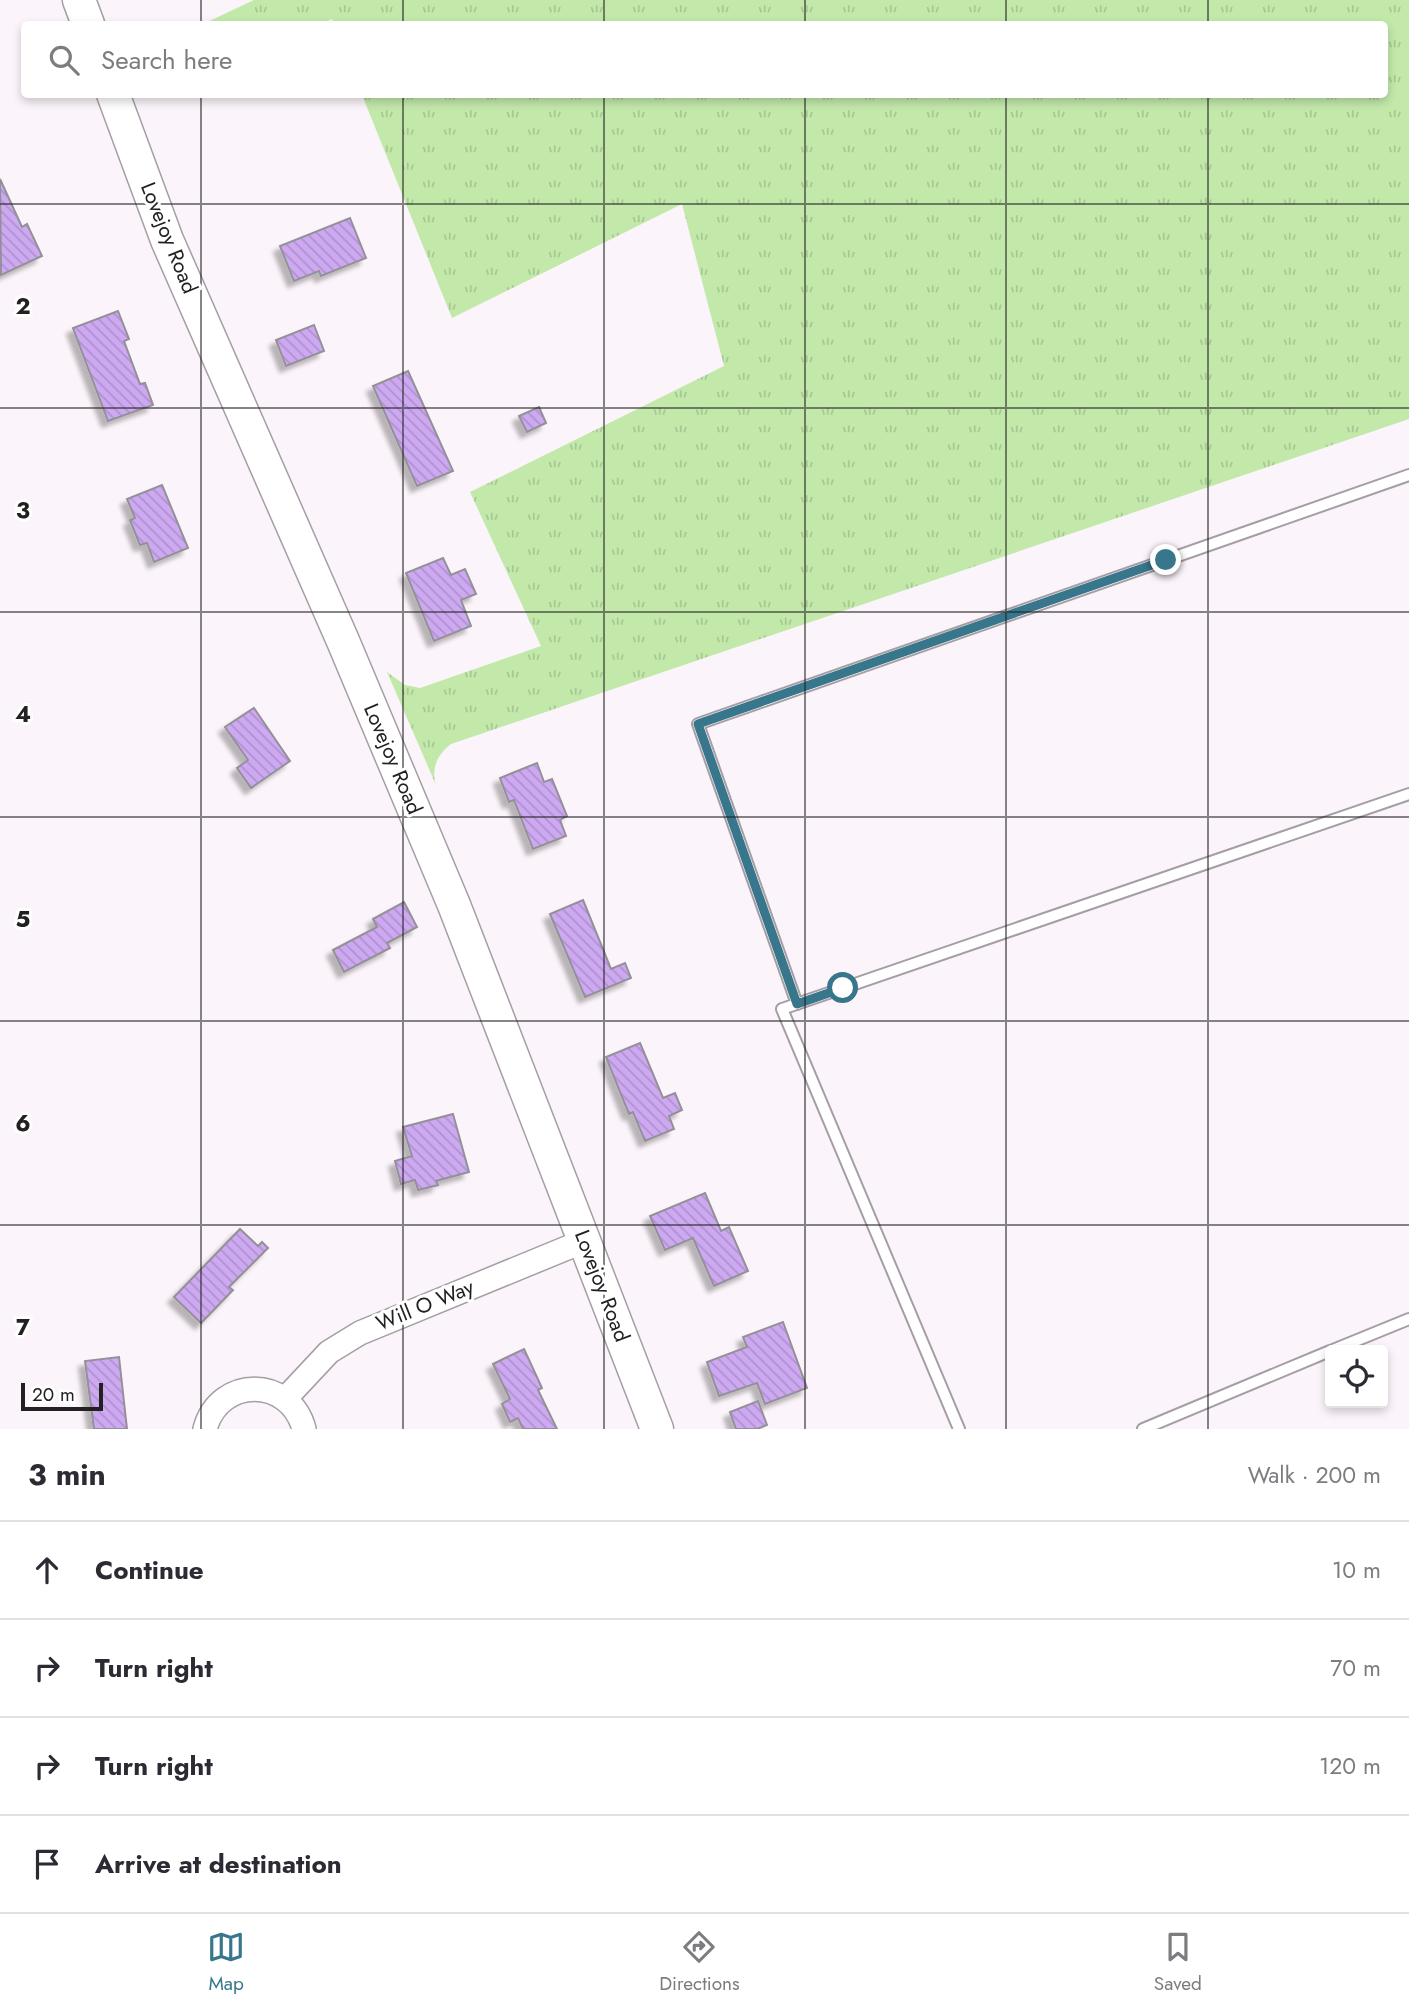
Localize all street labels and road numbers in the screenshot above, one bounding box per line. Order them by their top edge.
street label: Lovejoy Road [133,178,205,298]
street label: Lovejoy Road [356,699,430,819]
street label: Lovejoy Road [567,1226,637,1346]
street label: Will O Way [372,1272,479,1338]

